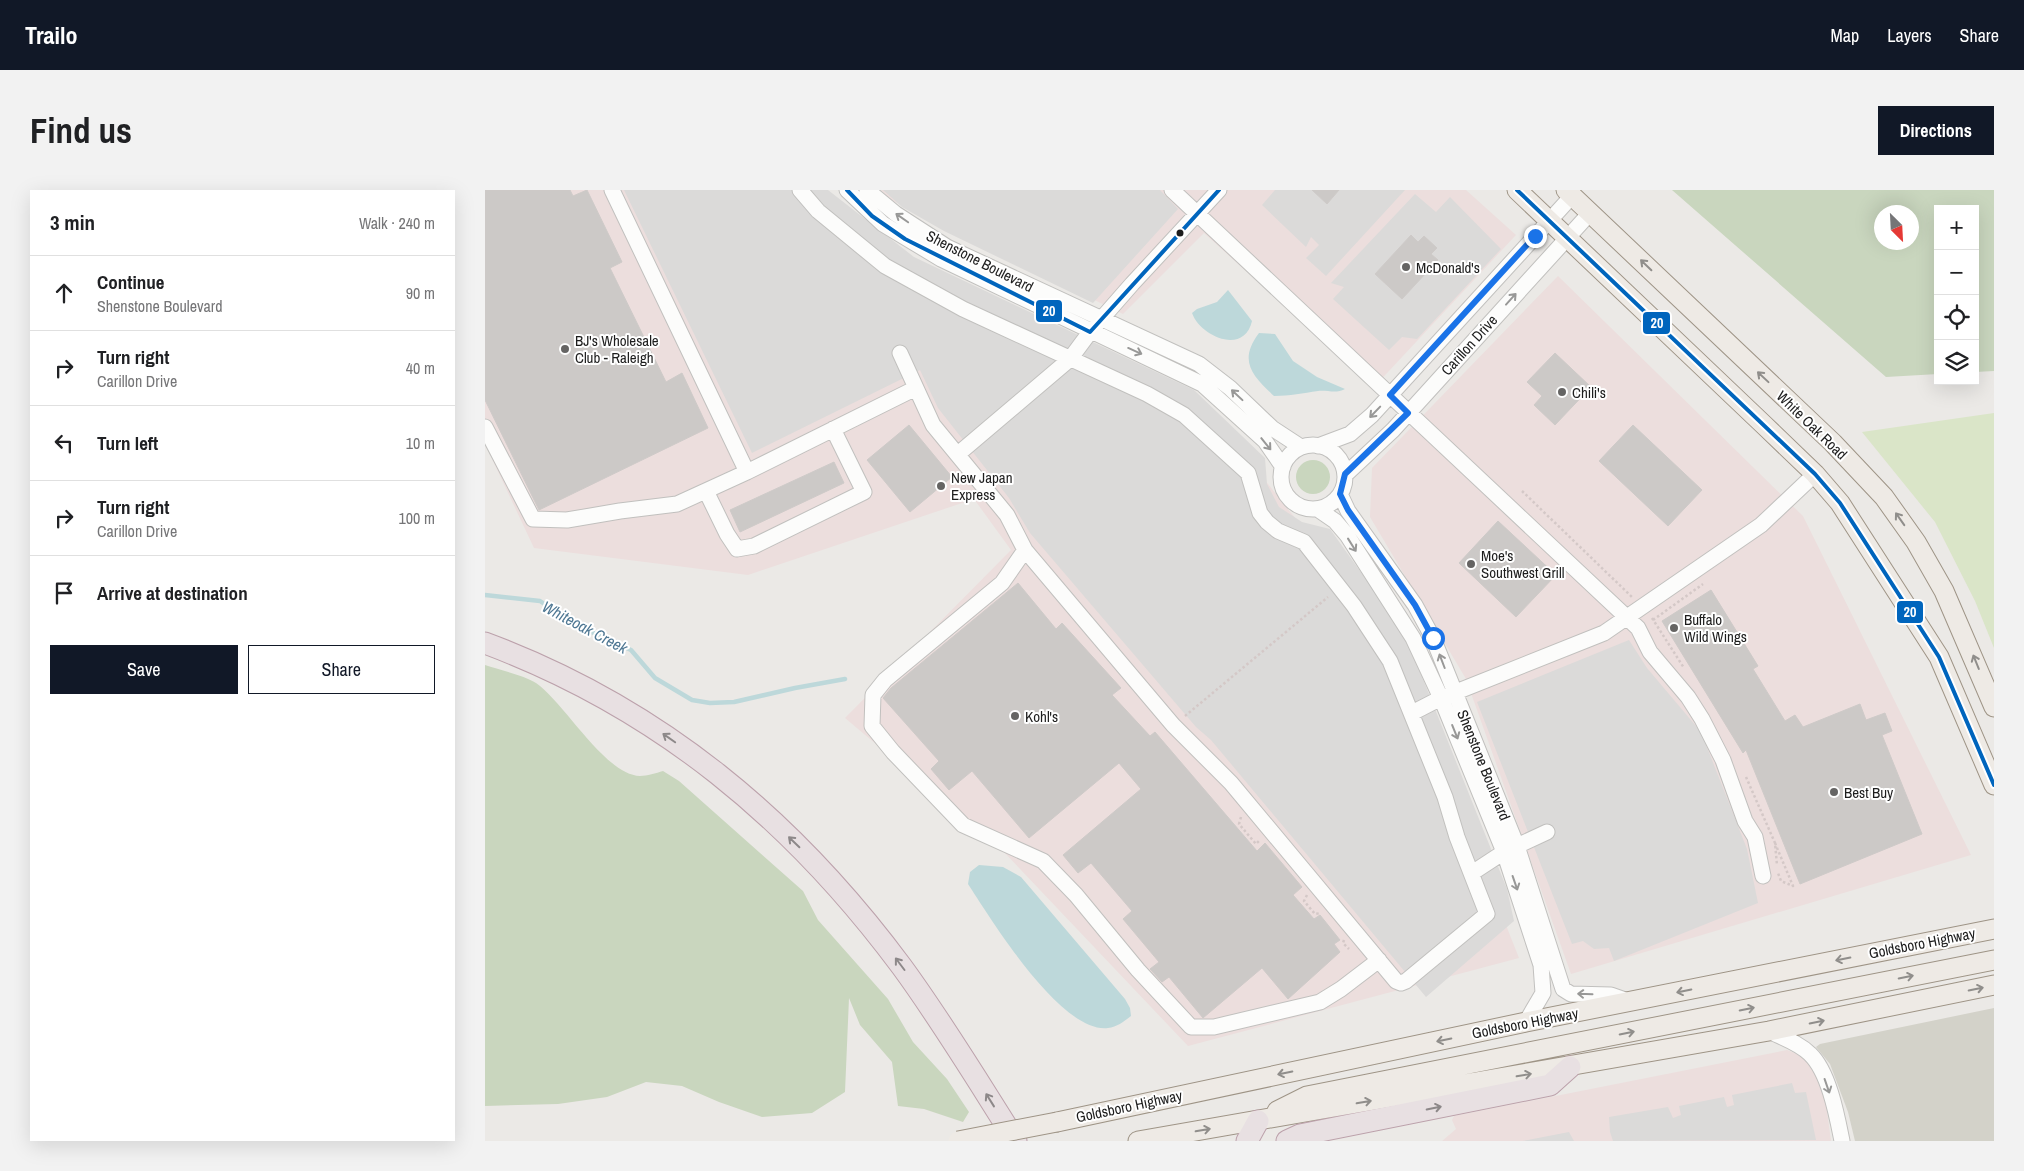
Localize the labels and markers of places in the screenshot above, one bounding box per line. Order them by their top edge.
unlabelled marker [1175,228,1185,238]
place label: McDonald's [1416,257,1480,278]
marker: McDonald's [1400,261,1412,273]
place label: BJ's Wholesale Club - Raleigh [575,330,659,368]
marker: BJ's Wholesale Club - Raleigh [559,343,571,355]
place label: Chili's [1572,382,1606,403]
marker: Chili's [1556,386,1568,398]
place label: New Japan Express [951,467,1013,505]
marker: New Japan Express [935,480,947,492]
place label: Moe's Southwest Grill [1481,545,1564,583]
marker: Moe's Southwest Grill [1465,558,1477,570]
place label: Buffalo Wild Wings [1684,609,1747,647]
marker: Buffalo Wild Wings [1668,622,1680,634]
place label: Kohl's [1025,706,1058,727]
marker: Kohl's [1009,710,1021,722]
place label: Best Buy [1844,782,1894,803]
marker: Best Buy [1828,786,1840,798]

